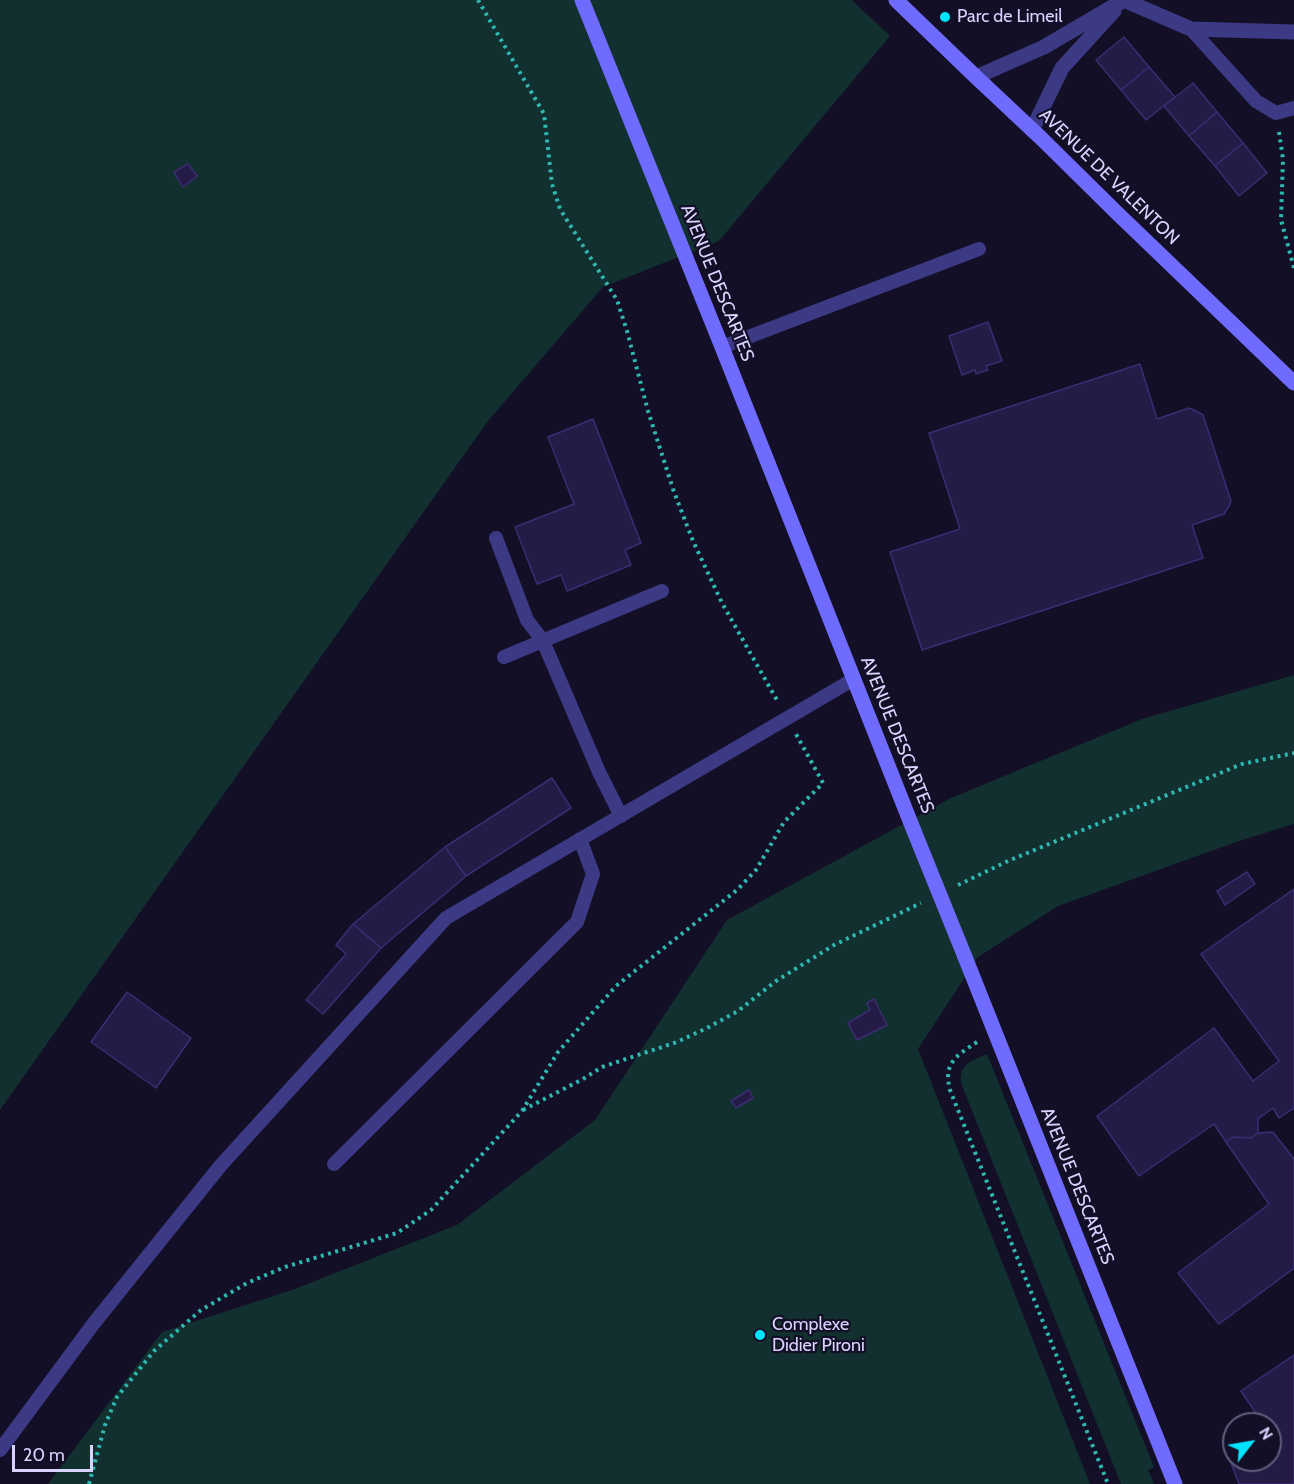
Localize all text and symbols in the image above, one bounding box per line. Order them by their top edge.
place label: Parc de Limeil [957,6,1063,28]
marker: Parc de Limeil [938,10,952,24]
street label: AVENUE DE VALENTON [1034,104,1184,250]
street label: AVENUE DESCARTES [676,201,758,365]
street label: AVENUE DESCARTES [856,653,938,817]
street label: AVENUE DESCARTES [1036,1104,1118,1268]
place label: Complexe Didier Pironi [772,1314,865,1356]
marker: Complexe Didier Pironi [753,1328,767,1342]
north arrow [1222,1412,1282,1472]
text: N [1255,1424,1277,1443]
scale bar [15,1433,96,1471]
text: 20 m [23,1444,65,1466]

